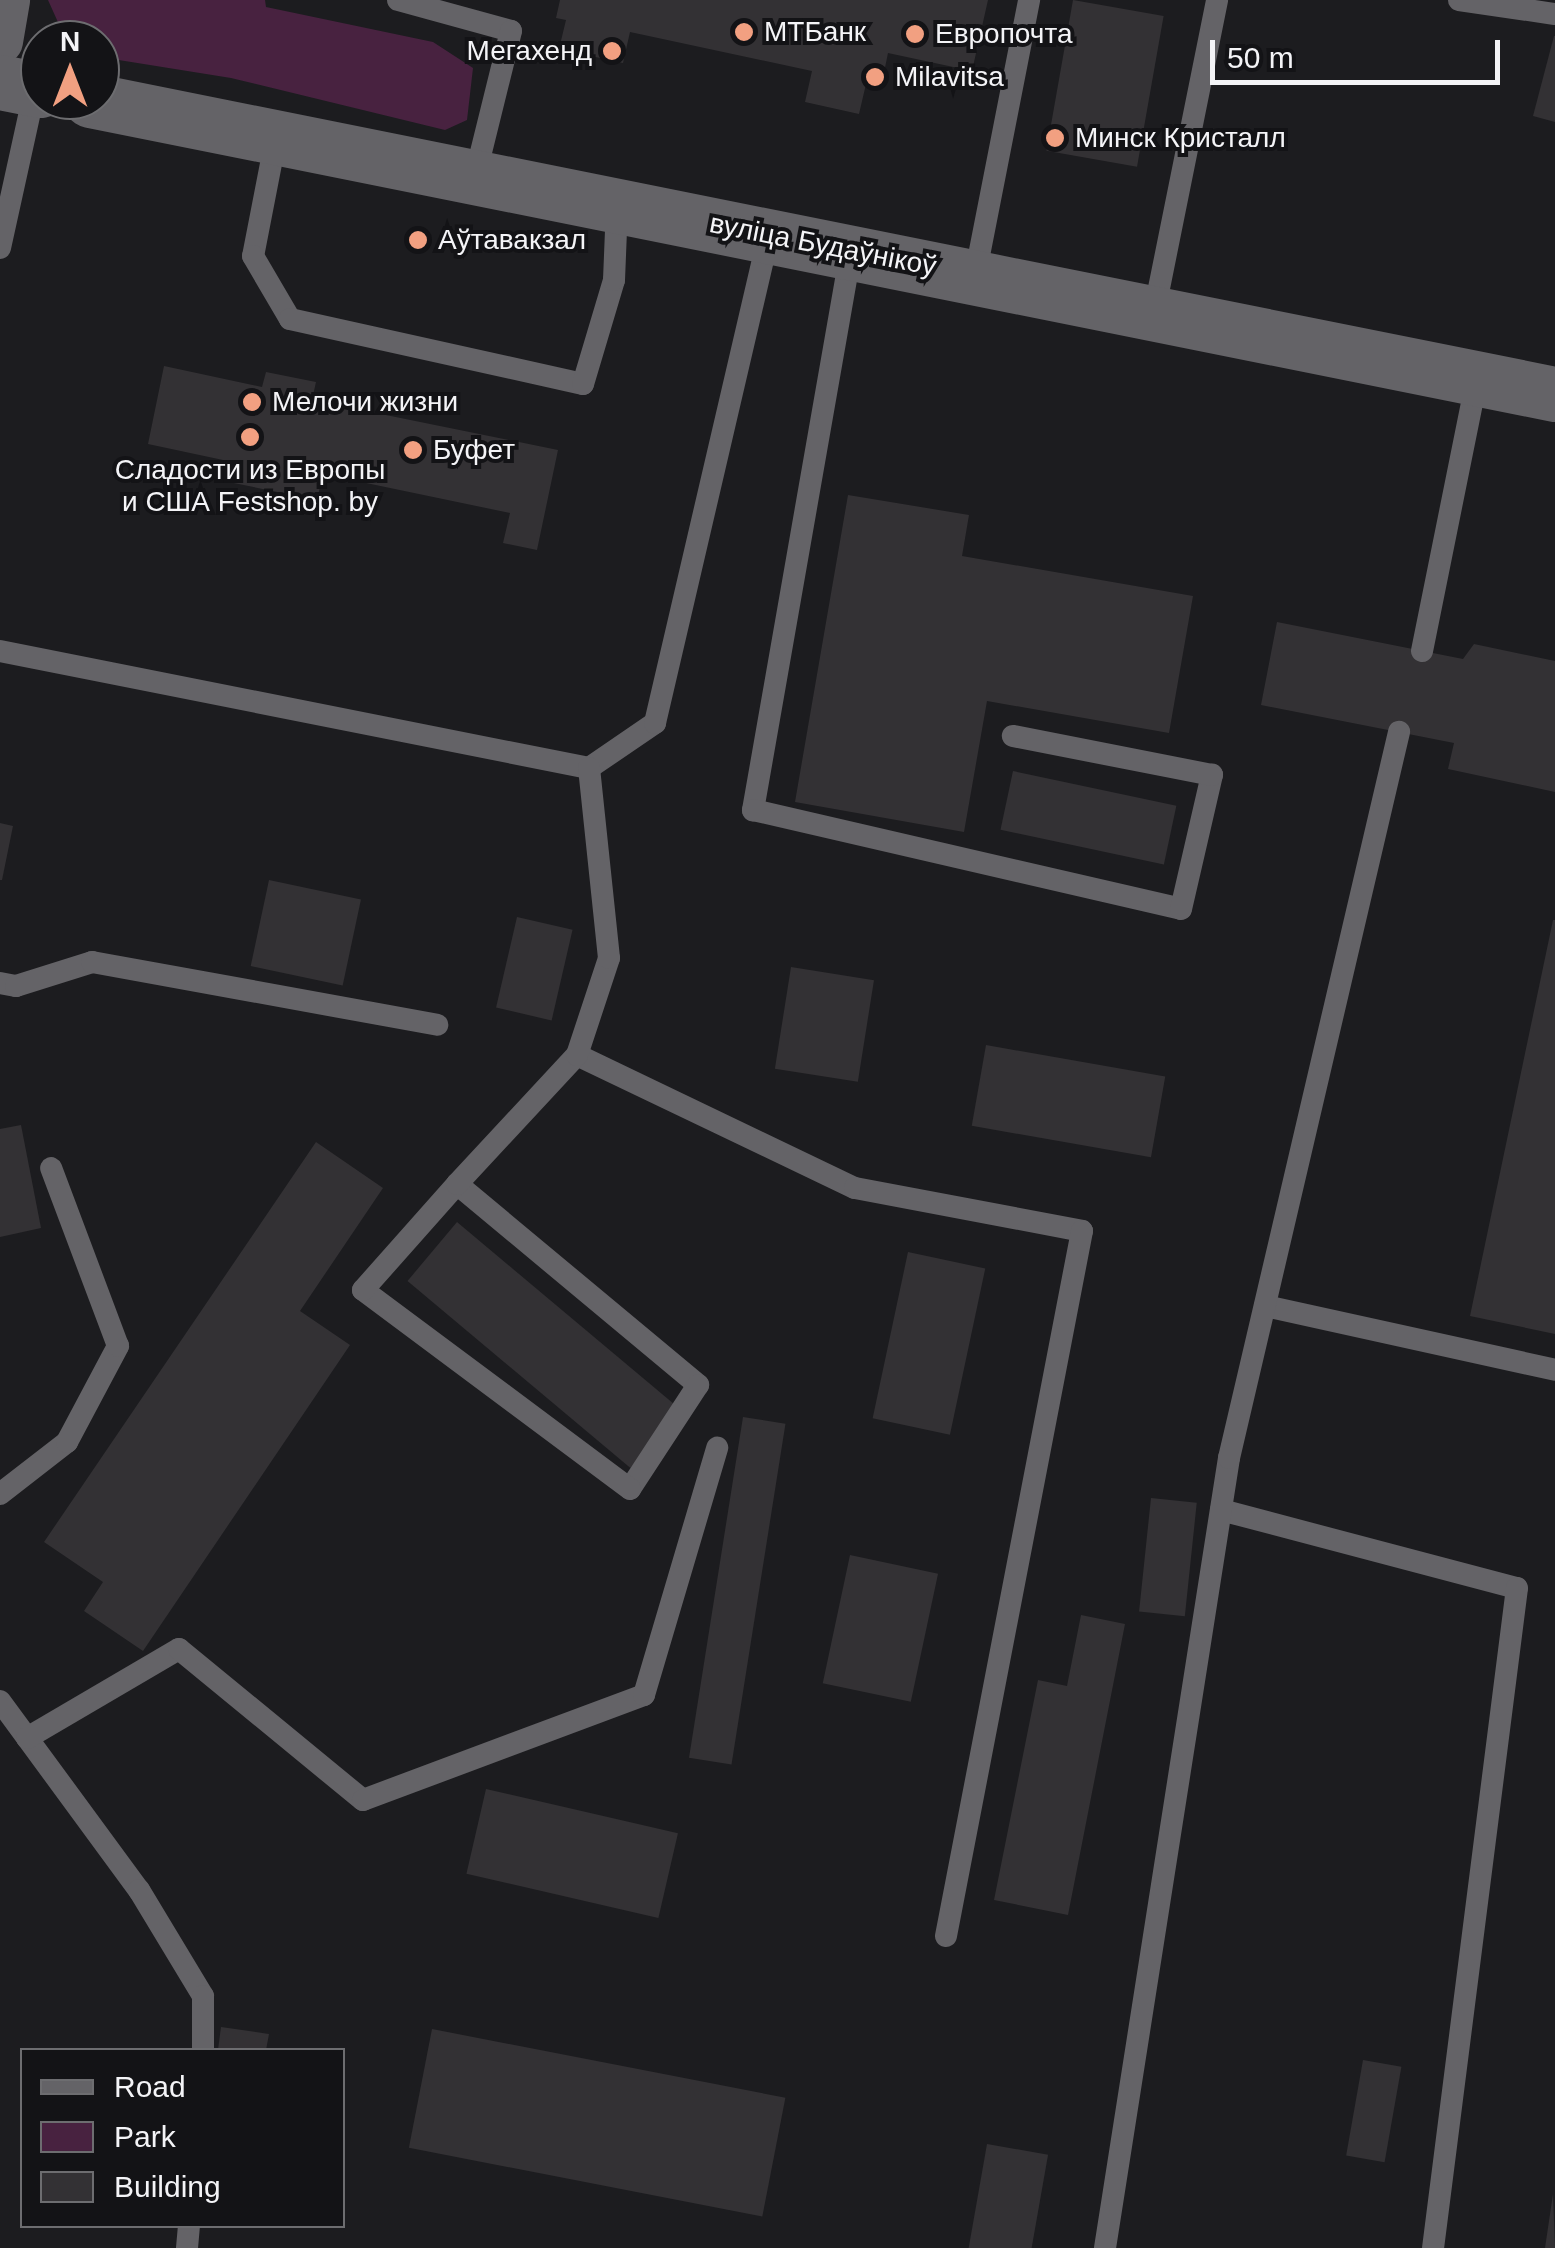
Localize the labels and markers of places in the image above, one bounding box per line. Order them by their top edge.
place label: МТБанк [764,15,866,49]
place label: Европочта [935,17,1072,51]
marker: МТБанк [733,21,755,43]
marker: Европочта [904,23,926,45]
place label: Мегахенд [467,34,592,68]
marker: Мегахенд [601,40,623,62]
place label: Milavitsa [895,60,1004,94]
marker: Milavitsa [864,66,886,88]
place label: Минск Кристалл [1075,121,1286,155]
marker: Минск Кристалл [1044,127,1066,149]
place label: Аўтавакзал [438,223,586,257]
marker: Аўтавакзал [407,229,429,251]
place label: Мелочи жизни [272,385,458,419]
marker: Мелочи жизни [241,391,263,413]
marker: Сладости из Европы и США Festshop. by [239,426,261,448]
place label: Буфет [433,433,515,467]
marker: Буфет [402,439,424,461]
place label: Сладости из Европы и США Festshop. by [115,453,385,519]

